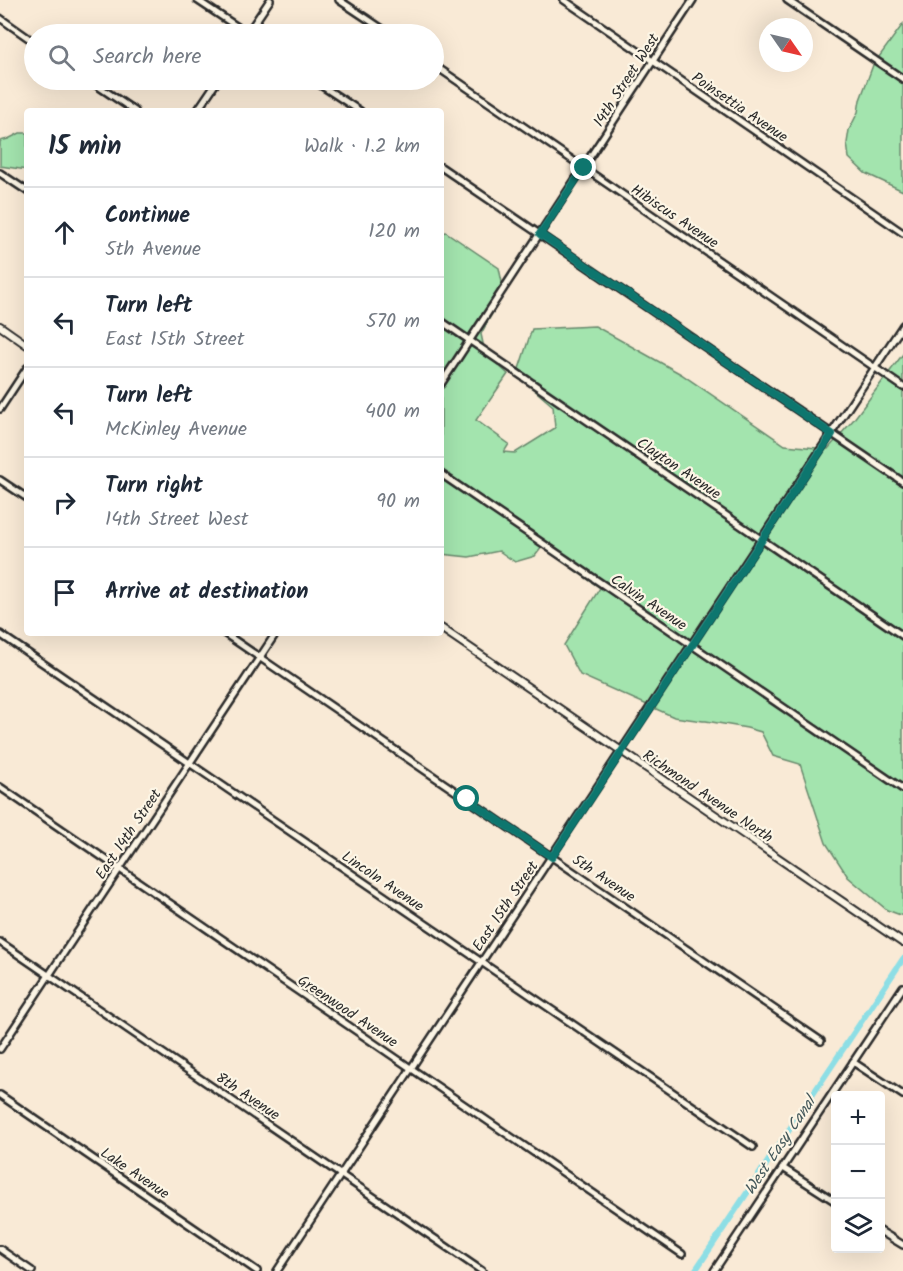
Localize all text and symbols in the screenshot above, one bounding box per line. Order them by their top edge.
north arrow [759,18,813,72]
search box [24,24,444,90]
street label: 14th Street West [587,29,666,132]
text: Search here [93,40,201,75]
icon: search [45,41,78,74]
street label: Poinsettia Avenue [686,67,793,149]
text: 15 min [48,126,121,168]
text: Walk · 1.2 km [304,131,420,163]
route end [570,154,596,180]
street label: Hibiscus Avenue [625,178,724,255]
text: Continue [105,199,190,234]
icon: ahead [48,216,81,249]
text: 120 m [368,216,420,248]
text: 5th Avenue [105,234,201,266]
text: Turn left [105,289,192,324]
icon: left [48,306,81,339]
text: 570 m [366,306,420,338]
text: East 15th Street [105,324,245,356]
text: Turn left [105,379,192,414]
icon: left [48,396,81,429]
text: 400 m [365,396,420,428]
text: McKinley Avenue [105,414,247,446]
street label: Clayton Avenue [631,432,726,506]
text: Turn right [105,469,203,504]
icon: right [48,486,81,519]
text: 90 m [376,486,420,518]
text: 14th Street West [105,504,248,536]
street label: Calvin Avenue [605,568,692,637]
text: Arrive at destination [105,575,308,610]
icon: arrive [48,576,81,609]
street label: Richmond Avenue North [637,744,778,850]
street label: East 14th Street [90,784,168,885]
route start [453,785,479,811]
street label: Lincoln Avenue [336,845,429,918]
street label: 5th Avenue [567,849,640,909]
street label: East 15th Street [467,856,545,957]
street label: Greenwood Avenue [292,969,403,1055]
street label: 8th Avenue [210,1066,285,1127]
water label: West Easy Canal [738,1089,824,1200]
map controls [831,1091,885,1253]
button: + [831,1091,885,1145]
street label: Lake Avenue [95,1142,174,1206]
button: − [831,1145,885,1199]
button: layers [831,1199,885,1253]

